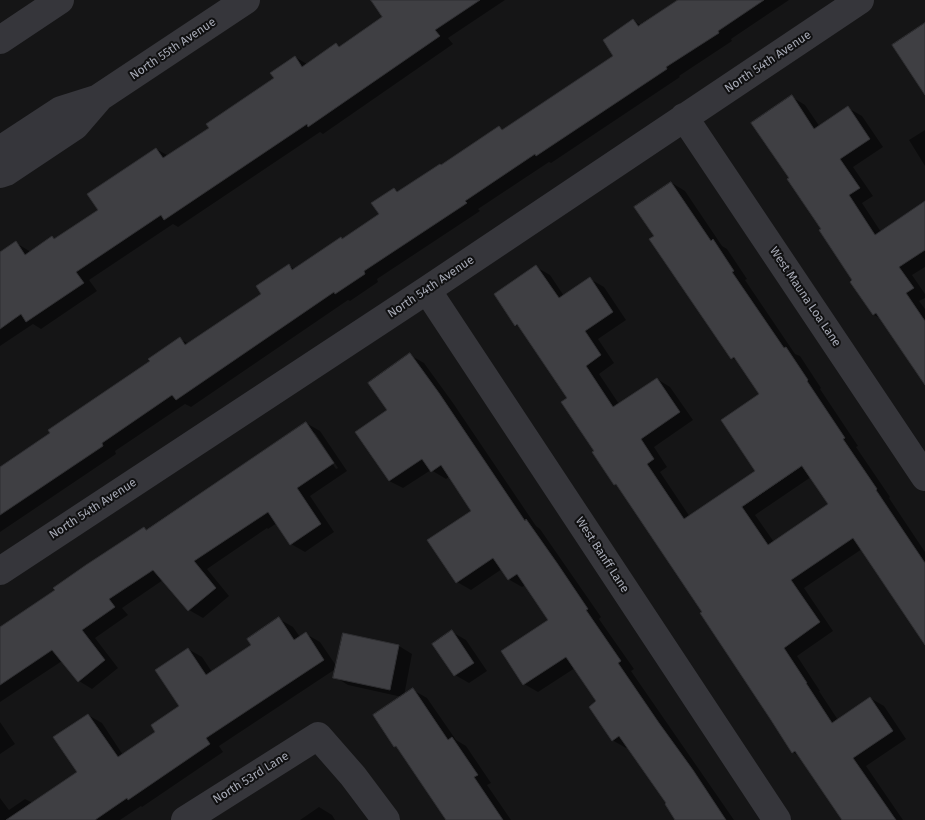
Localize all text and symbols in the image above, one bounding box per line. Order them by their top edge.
street label: North 55th Avenue [127,15,219,83]
street label: North 54th Avenue [722,28,814,96]
street label: West Mauna Loa Lane [766,244,844,350]
street label: North 54th Avenue [385,253,477,321]
street label: North 54th Avenue [47,475,139,543]
street label: West Banff Lane [572,514,632,596]
street label: North 53rd Lane [210,749,292,807]

